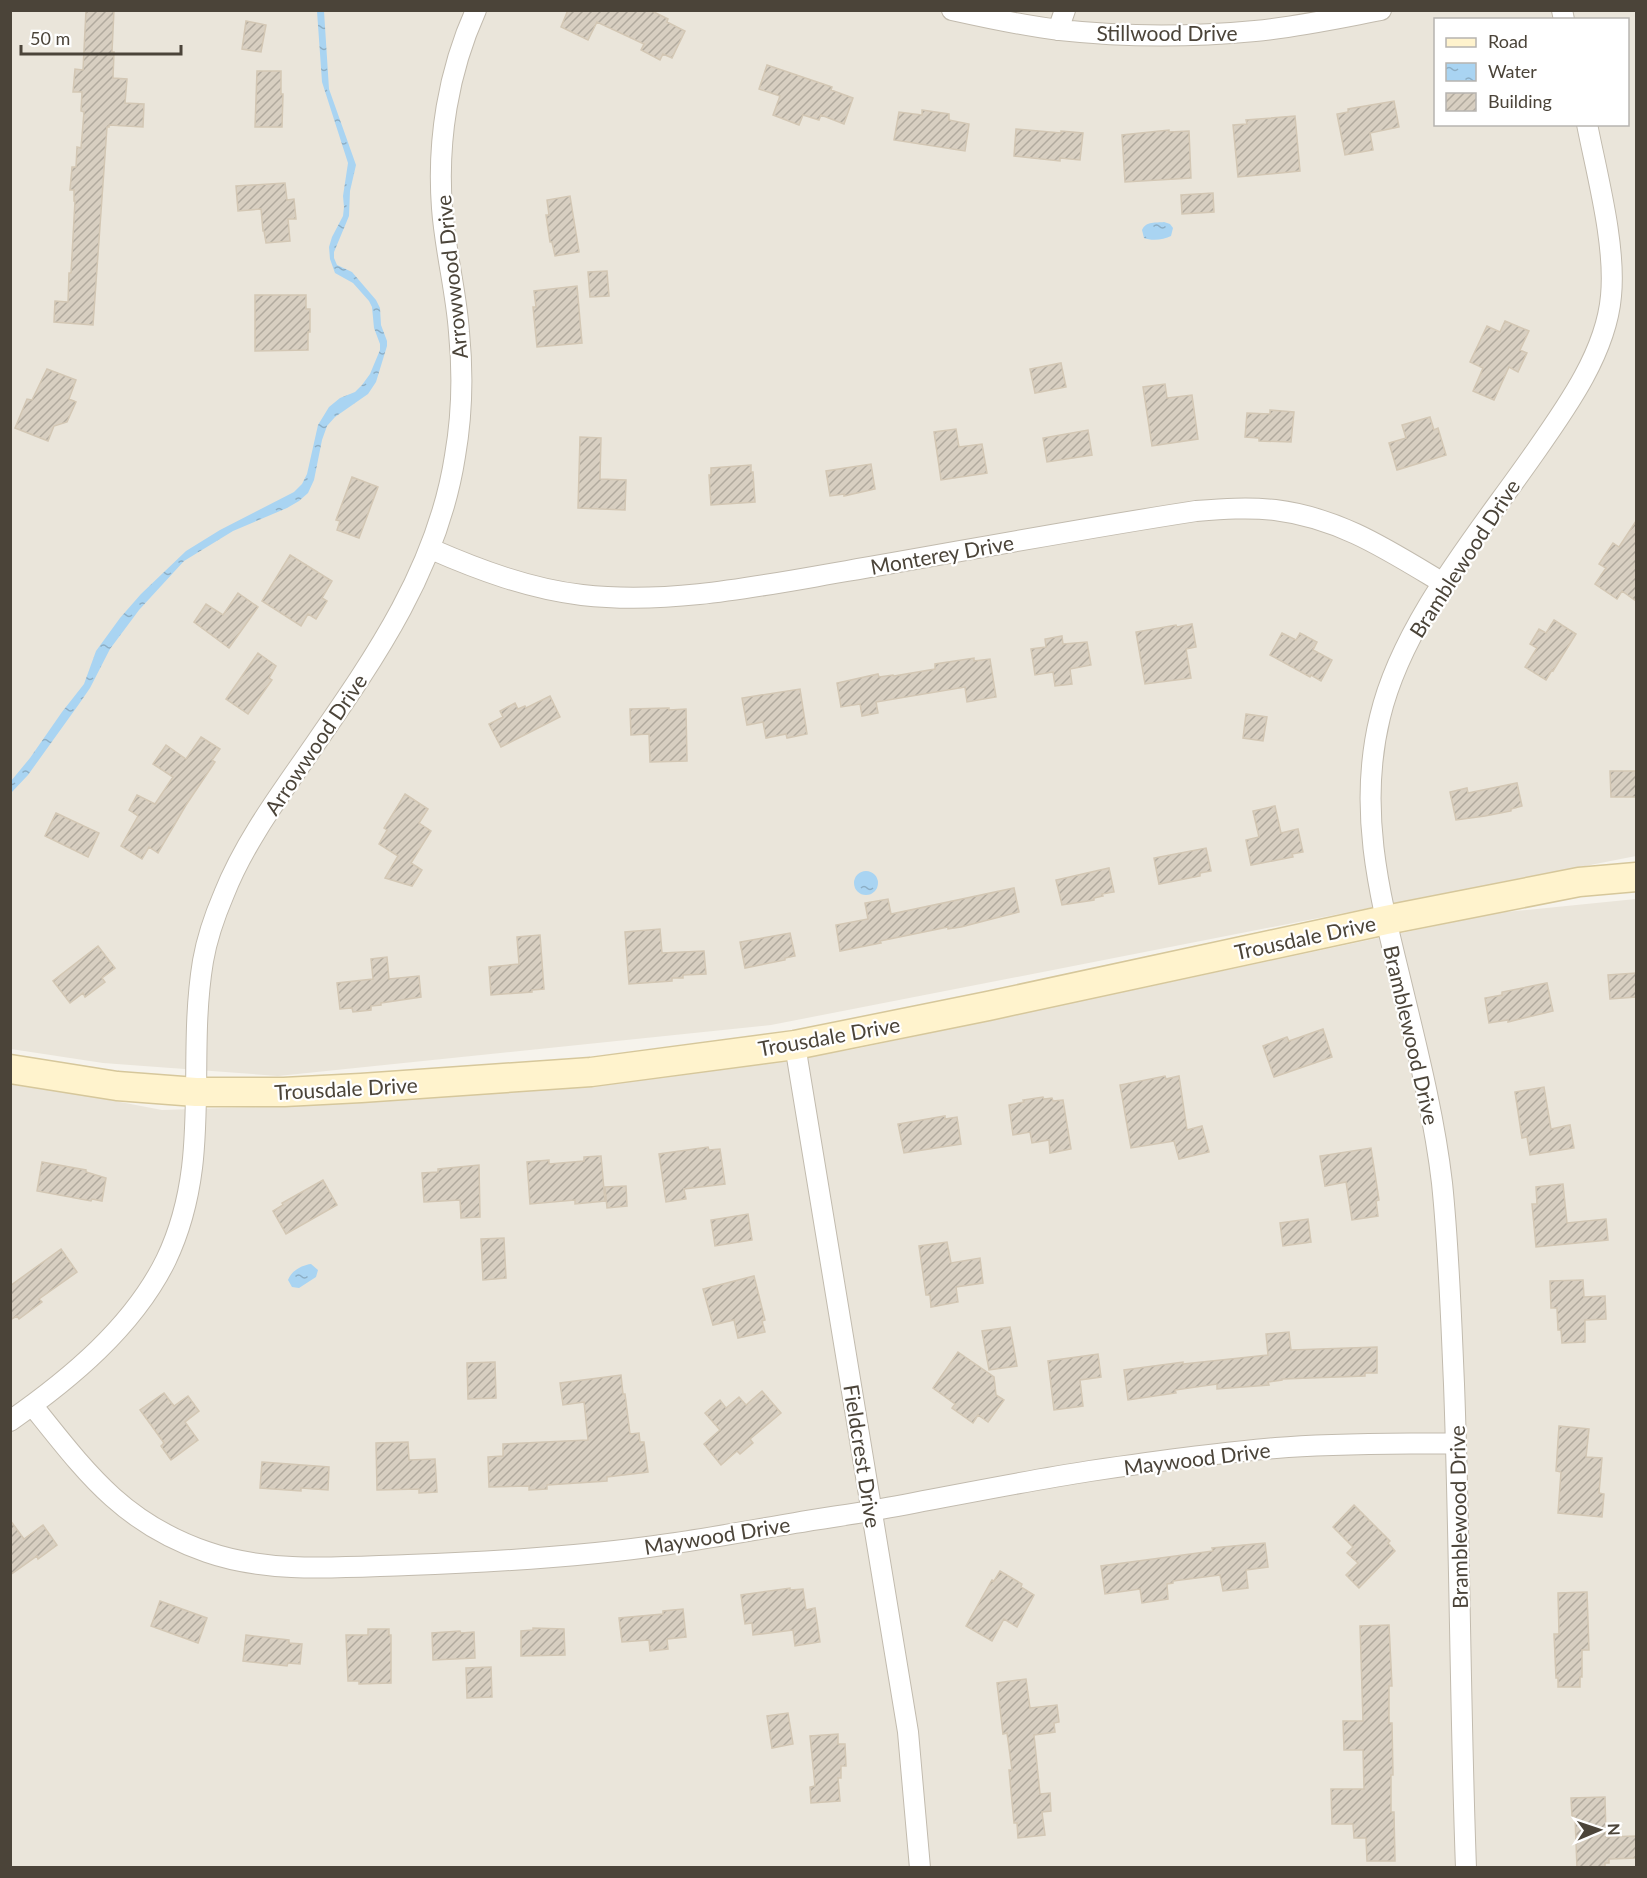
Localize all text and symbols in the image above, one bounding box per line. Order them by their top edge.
scale bar [21,18,182,56]
legend [1434,18,1629,126]
street label: Stillwood Drive [1096,20,1238,45]
text: 50 m [30,27,70,49]
text: Road [1488,30,1528,52]
text: Water [1488,60,1537,82]
text: Building [1488,90,1552,112]
street label: Arrowwood Drive [430,194,472,360]
street label: Bramblewood Drive [1404,474,1524,642]
street label: Monterey Drive [868,529,1016,579]
street label: Arrowwood Drive [259,669,371,819]
street label: Trousdale Drive [1232,910,1378,964]
street label: Bramblewood Drive [1379,943,1445,1127]
street label: Trousdale Drive [756,1011,902,1061]
street label: Trousdale Drive [274,1072,418,1104]
street label: Fieldcrest Drive [839,1382,887,1530]
street label: Bramblewood Drive [1444,1425,1472,1609]
street label: Maywood Drive [1122,1437,1272,1479]
street label: Maywood Drive [642,1511,792,1559]
north arrow [1569,1800,1629,1860]
text: N [1605,1823,1624,1836]

